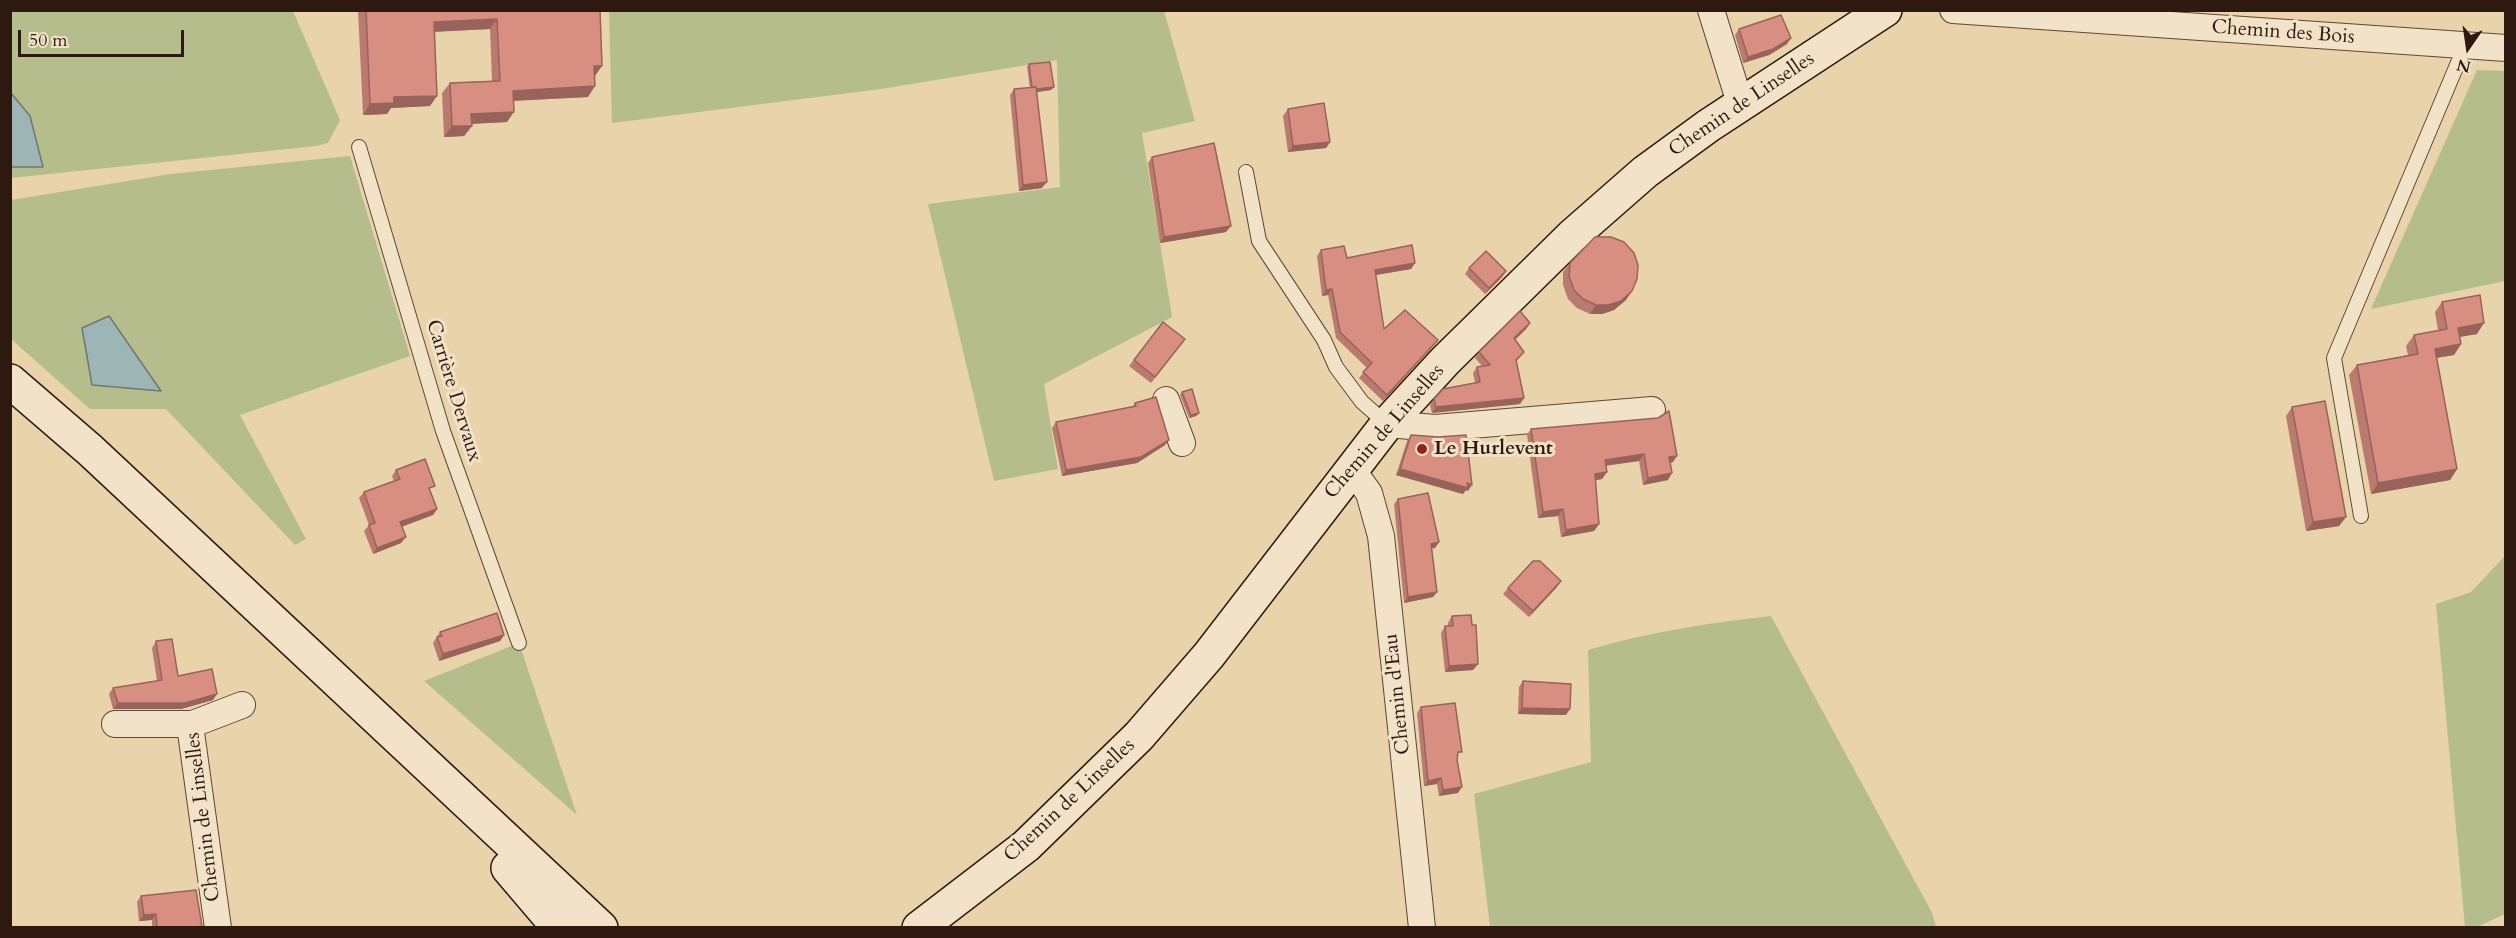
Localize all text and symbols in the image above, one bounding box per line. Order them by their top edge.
street label: Chemin des Bois [2211,16,2355,50]
scale bar [21,18,188,56]
north arrow [2438,18,2498,78]
text: 50 m [29,28,68,53]
street label: Chemin de Linselles [1665,47,1819,163]
text: N [2455,53,2473,78]
street label: Carrière Dervaux [420,317,486,465]
street label: Chemin de Linselles [1320,360,1450,504]
place label: Le Hurlevent [1434,437,1553,461]
marker: Le Hurlevent [1415,442,1429,456]
street label: Chemin d'Eau [1380,632,1416,756]
street label: Chemin de Linselles [182,731,226,903]
street label: Chemin de Linselles [999,734,1141,868]

